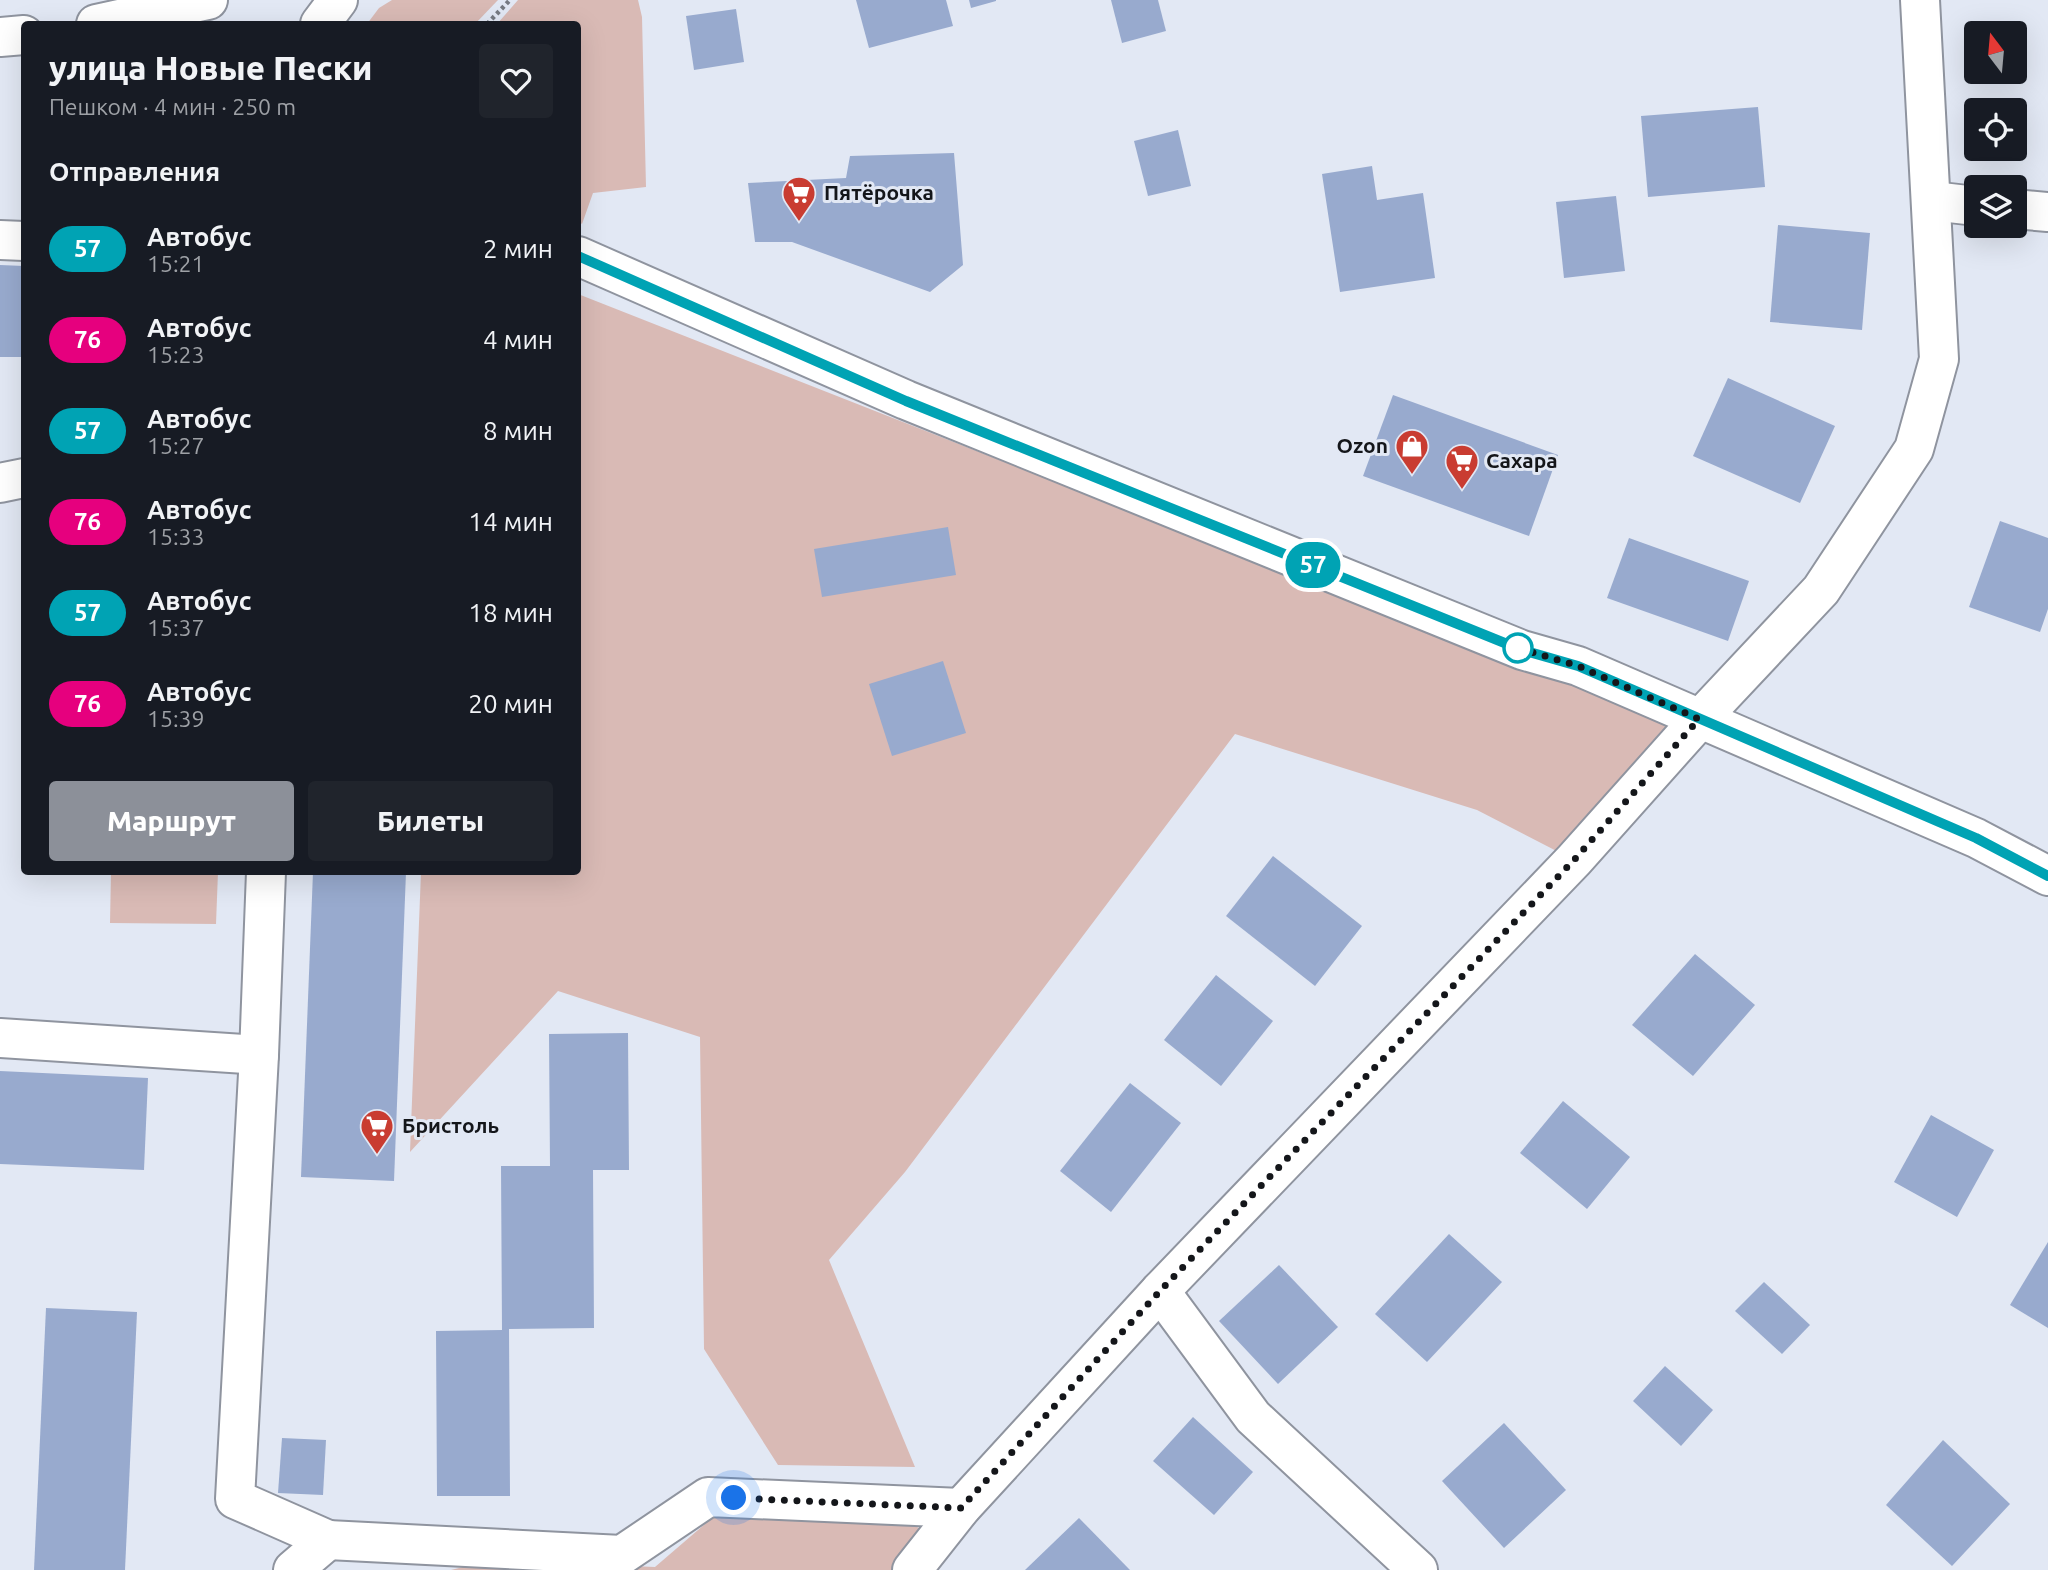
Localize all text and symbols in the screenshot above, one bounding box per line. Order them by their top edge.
north arrow [1964,21,2026,84]
map controls [1964,21,2027,238]
button: heart [479,44,553,118]
text: улица Новые Пески [49,49,373,86]
text: Пешком · 4 мин · 250 m [49,94,296,119]
button: locate [1964,98,2027,161]
text: Отправления [49,157,220,186]
supermarket icon: Пятёрочка [780,174,818,223]
button: layers [1964,175,2027,238]
place label: Пятёрочка [824,180,934,204]
text: Автобус [147,222,251,251]
text: 2 мин [483,234,553,263]
text: 57 [74,235,101,262]
text: 15:21 [147,251,205,276]
text: Автобус [147,313,251,342]
text: 4 мин [483,325,553,354]
text: 76 [74,326,101,353]
text: 15:23 [147,342,205,367]
text: Автобус [147,404,251,433]
text: 8 мин [483,416,553,445]
text: 57 [74,417,101,444]
shop icon: Ozon [1393,427,1431,476]
text: 15:27 [147,433,205,458]
place label: Ozon [1337,433,1388,457]
supermarket icon: Сахара [1443,442,1481,491]
place label: Сахара [1486,448,1558,472]
text: Автобус [147,495,251,524]
text: 14 мин [468,507,553,536]
text: 76 [74,508,101,535]
text: 15:33 [147,524,205,549]
line badge: 57 [1282,542,1344,588]
text: 57 [1299,551,1327,578]
text: Автобус [147,586,251,615]
text: 18 мин [468,598,553,627]
text: 57 [74,599,101,626]
text: 15:37 [147,615,205,640]
unlabelled marker [1503,633,1533,663]
text: Автобус [147,677,251,706]
text: 20 мин [468,689,553,718]
text: 76 [74,690,101,717]
text: 15:39 [147,706,205,731]
button: Маршрут [49,781,294,861]
button: Билеты [308,781,553,861]
supermarket icon: Бристоль [358,1107,396,1156]
place label: Бристоль [402,1113,499,1137]
your location [716,1480,751,1515]

